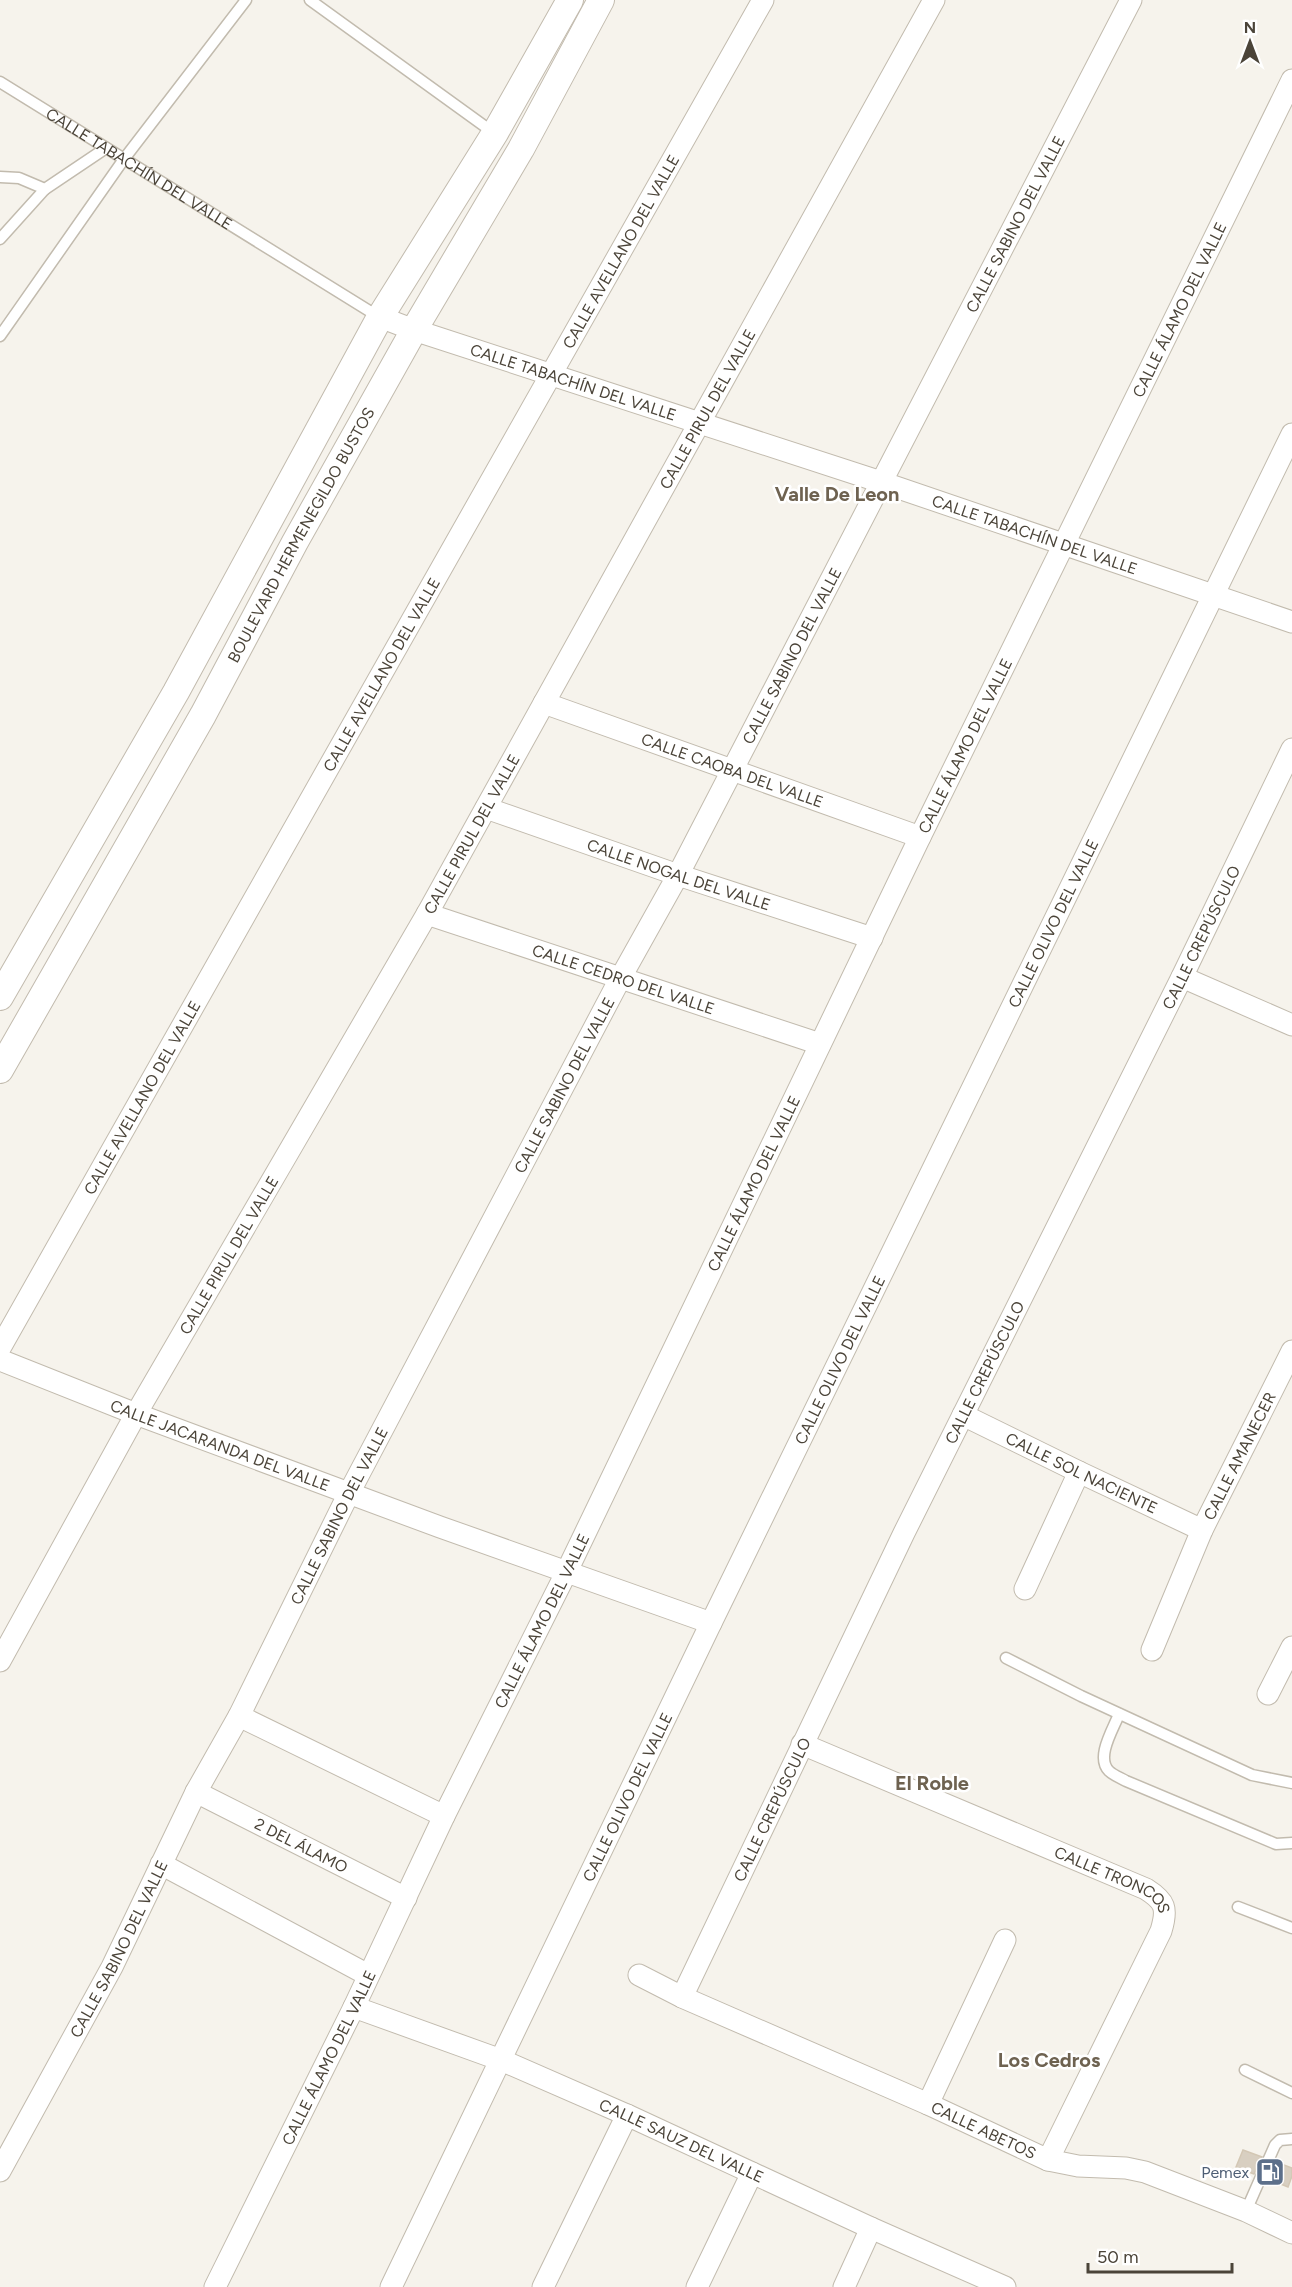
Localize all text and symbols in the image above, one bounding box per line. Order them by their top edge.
north arrow [1220,12,1280,72]
text: N [1244,18,1256,37]
street label: CALLE TABACHÍN DEL VALLE [43,103,236,233]
street label: CALLE SABINO DEL VALLE [961,133,1069,316]
street label: CALLE AVELLANO DEL VALLE [558,151,683,352]
street label: CALLE ÁLAMO DEL VALLE [1128,219,1230,400]
street label: CALLE PIRUL DEL VALLE [655,326,759,492]
street label: CALLE TABACHÍN DEL VALLE [468,339,679,424]
street label: BOULEVARD HERMENEGILDO BUSTOS [223,404,378,666]
district label: Valle De Leon [775,482,899,506]
street label: CALLE TABACHÍN DEL VALLE [930,491,1140,578]
street label: CALLE SABINO DEL VALLE [738,564,845,747]
street label: CALLE AVELLANO DEL VALLE [319,574,444,775]
street label: CALLE ÁLAMO DEL VALLE [914,655,1016,836]
street label: CALLE CAOBA DEL VALLE [639,729,826,811]
street label: CALLE PIRUL DEL VALLE [419,751,523,917]
street label: CALLE NOGAL DEL VALLE [585,835,773,914]
street label: CALLE OLIVO DEL VALLE [1004,836,1102,1011]
street label: CALLE CREPÚSCULO [1158,862,1244,1012]
street label: CALLE CEDRO DEL VALLE [530,940,717,1018]
street label: CALLE SABINO DEL VALLE [510,994,618,1176]
street label: CALLE AVELLANO DEL VALLE [80,997,204,1198]
street label: CALLE ÁLAMO DEL VALLE [703,1092,804,1274]
street label: CALLE PIRUL DEL VALLE [175,1172,282,1337]
street label: CALLE OLIVO DEL VALLE [790,1272,889,1447]
street label: CALLE CREPÚSCULO [941,1298,1028,1447]
street label: CALLE AMANECER [1199,1389,1279,1523]
street label: CALLE JACARANDA DEL VALLE [108,1395,333,1495]
street label: CALLE SABINO DEL VALLE [286,1424,392,1607]
street label: CALLE SOL NACIENTE [1003,1428,1161,1517]
street label: CALLE ÁLAMO DEL VALLE [490,1530,593,1711]
street label: CALLE OLIVO DEL VALLE [578,1709,676,1884]
street label: CALLE CREPÚSCULO [729,1734,814,1884]
district label: El Roble [895,1771,969,1795]
street label: 2 DEL ÁLAMO [252,1814,351,1877]
street label: CALLE TRONCOS [1052,1842,1174,1915]
street label: CALLE SABINO DEL VALLE [66,1857,171,2041]
street label: CALLE ÁLAMO DEL VALLE [278,1967,380,2148]
district label: Los Cedros [998,2048,1100,2072]
street label: CALLE SAUZ DEL VALLE [596,2095,767,2187]
street label: CALLE ABETOS [928,2097,1039,2163]
fuel station icon: Pemex [1254,2156,1286,2188]
place label: Pemex [1201,2163,1249,2182]
scale bar [1088,2236,1232,2274]
text: 50 m [1097,2246,1139,2268]

